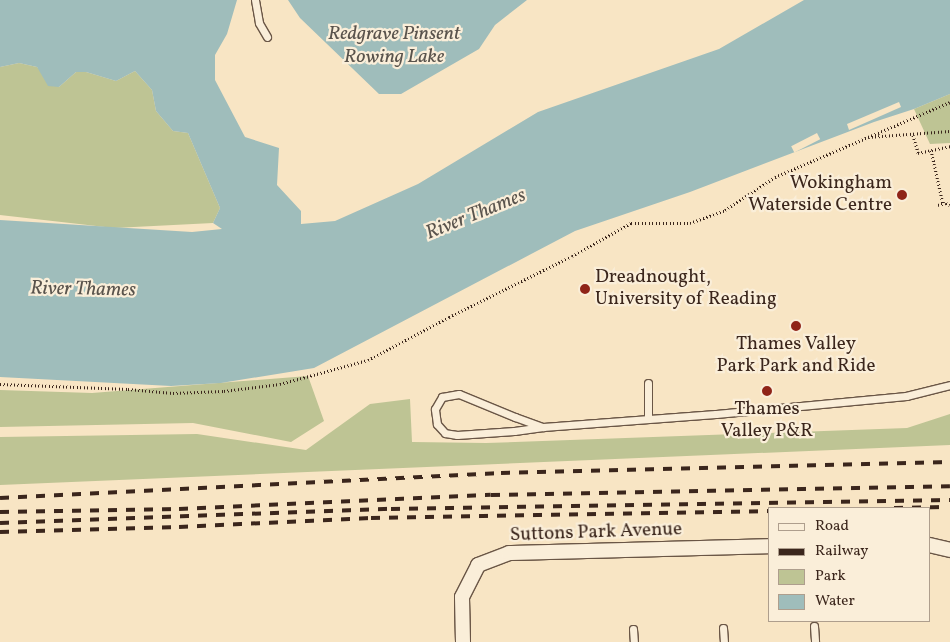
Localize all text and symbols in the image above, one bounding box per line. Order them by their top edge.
water label: Redgrave Pinsent Rowing Lake [328,22,460,69]
place label: Wokingham Waterside Centre [748,173,892,217]
water label: River Thames [422,184,530,246]
marker: Wokingham Waterside Centre [896,189,908,201]
place label: Dreadnought, University of Reading [595,267,775,311]
water label: River Thames [30,277,136,303]
marker: Dreadnought, University of Reading [579,283,591,295]
marker: Thames Valley Park Park and Ride [790,320,802,332]
place label: Thames Valley Park Park and Ride [717,334,875,378]
marker: Thames Valley P&R [761,385,773,397]
place label: Thames Valley P&R [720,399,814,443]
legend [768,507,930,622]
text: Road [815,516,849,537]
street label: Suttons Park Avenue [509,519,683,547]
text: Railway [815,541,868,562]
text: Park [815,566,846,587]
text: Water [815,591,855,612]

